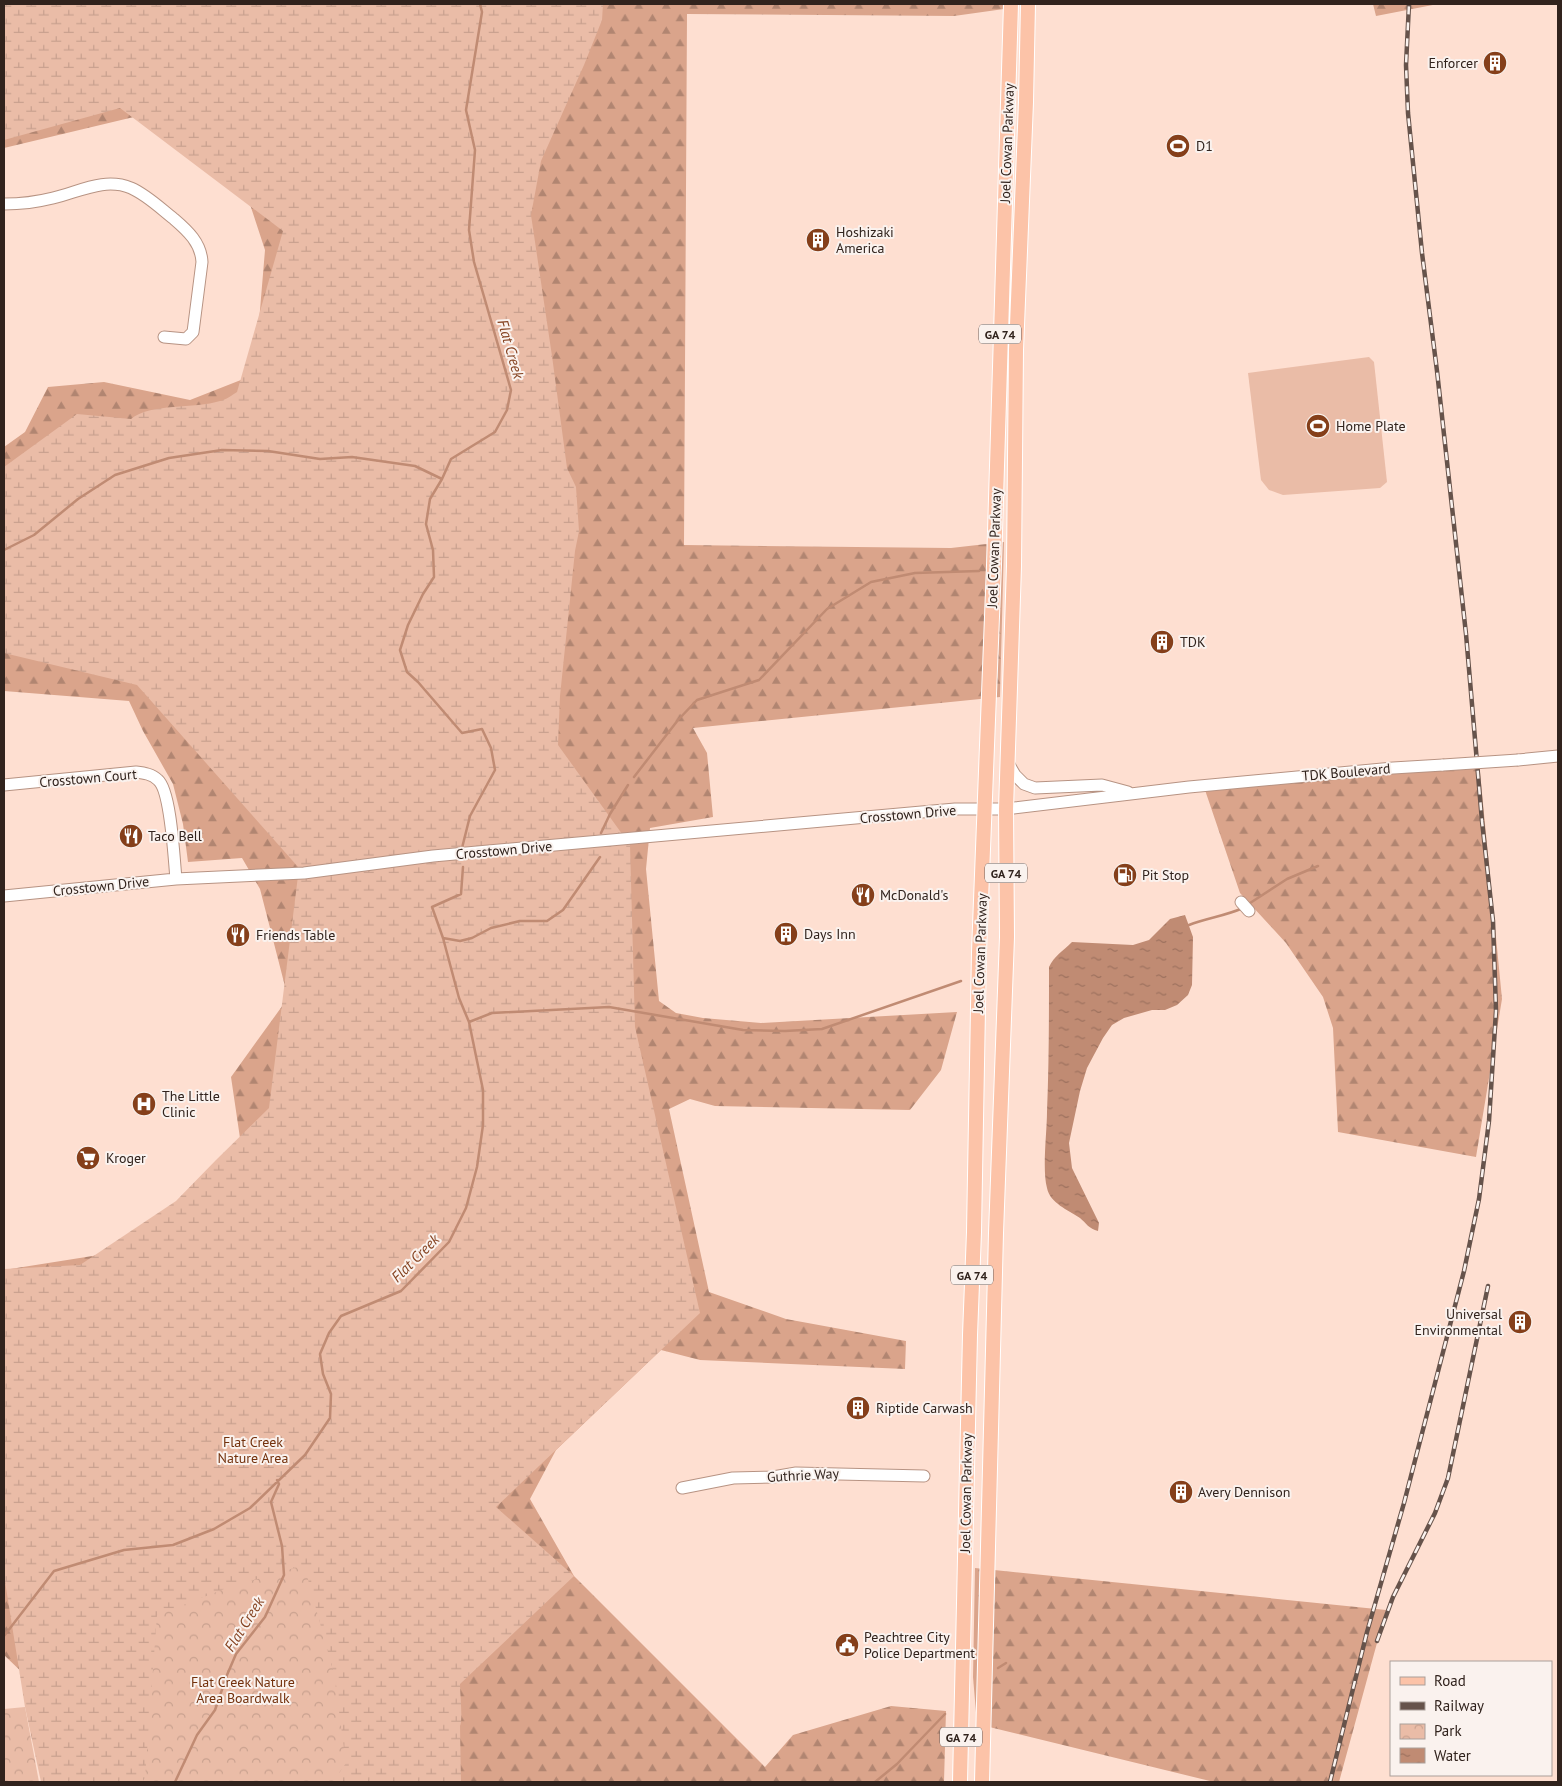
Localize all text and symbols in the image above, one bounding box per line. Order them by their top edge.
building icon: Enforcer [1482,50,1508,76]
place label: Enforcer [1428,54,1478,72]
street label: Joel Cowan Parkway [996,83,1018,204]
sports icon: D1 [1165,133,1191,159]
place label: D1 [1196,137,1213,155]
place label: Hoshizaki America [836,223,894,257]
building icon: Hoshizaki America [805,227,831,253]
water label: Flat Creek [494,317,529,382]
road number: GA 74 [979,324,1021,344]
sports icon: Home Plate [1305,413,1331,439]
place label: Home Plate [1336,417,1406,435]
street label: Joel Cowan Parkway [983,488,1005,609]
building icon: TDK [1149,629,1175,655]
place label: TDK [1180,633,1206,651]
street label: TDK Boulevard [1301,759,1391,785]
street label: Crosstown Court [38,765,138,791]
street label: Crosstown Drive [859,801,957,827]
restaurant icon: Taco Bell [118,823,144,849]
place label: Taco Bell [148,827,202,845]
street label: Crosstown Drive [455,837,553,863]
fuel station icon: Pit Stop [1112,862,1138,888]
road number: GA 74 [985,864,1027,882]
place label: Pit Stop [1142,866,1189,884]
street label: Crosstown Drive [52,872,150,900]
restaurant icon: McDonald's [850,882,876,908]
place label: McDonald's [880,886,948,904]
street label: Joel Cowan Parkway [969,893,991,1014]
building icon: Days Inn [773,921,799,947]
restaurant icon: Friends Table [225,922,251,948]
place label: Days Inn [804,925,856,943]
place label: Friends Table [256,926,335,944]
place label: The Little Clinic [162,1087,220,1121]
hospital icon: The Little Clinic [131,1091,157,1117]
supermarket icon: Kroger [75,1145,101,1171]
place label: Kroger [106,1149,146,1167]
water label: Flat Creek [387,1229,444,1286]
road number: GA 74 [951,1266,993,1284]
place label: Universal Environmental [1415,1305,1502,1339]
building icon: Universal Environmental [1507,1309,1533,1335]
building icon: Riptide Carwash [845,1395,871,1421]
place label: Riptide Carwash [876,1399,973,1417]
park label: Flat Creek Nature Area [218,1433,288,1467]
street label: Joel Cowan Parkway [956,1433,976,1554]
street label: Guthrie Way [767,1464,840,1486]
building icon: Avery Dennison [1168,1479,1194,1505]
place label: Avery Dennison [1198,1483,1290,1501]
water label: Flat Creek [220,1592,269,1655]
place label: Peachtree City Police Department [864,1628,975,1662]
public building icon: Peachtree City Police Department [834,1632,860,1658]
legend [1390,1661,1552,1776]
text: Road [1434,1671,1466,1690]
park label: Flat Creek Nature Area Boardwalk [191,1673,295,1707]
text: Railway [1434,1696,1484,1715]
text: Park [1434,1721,1462,1740]
road number: GA 74 [940,1728,982,1746]
text: Water [1434,1746,1471,1765]

